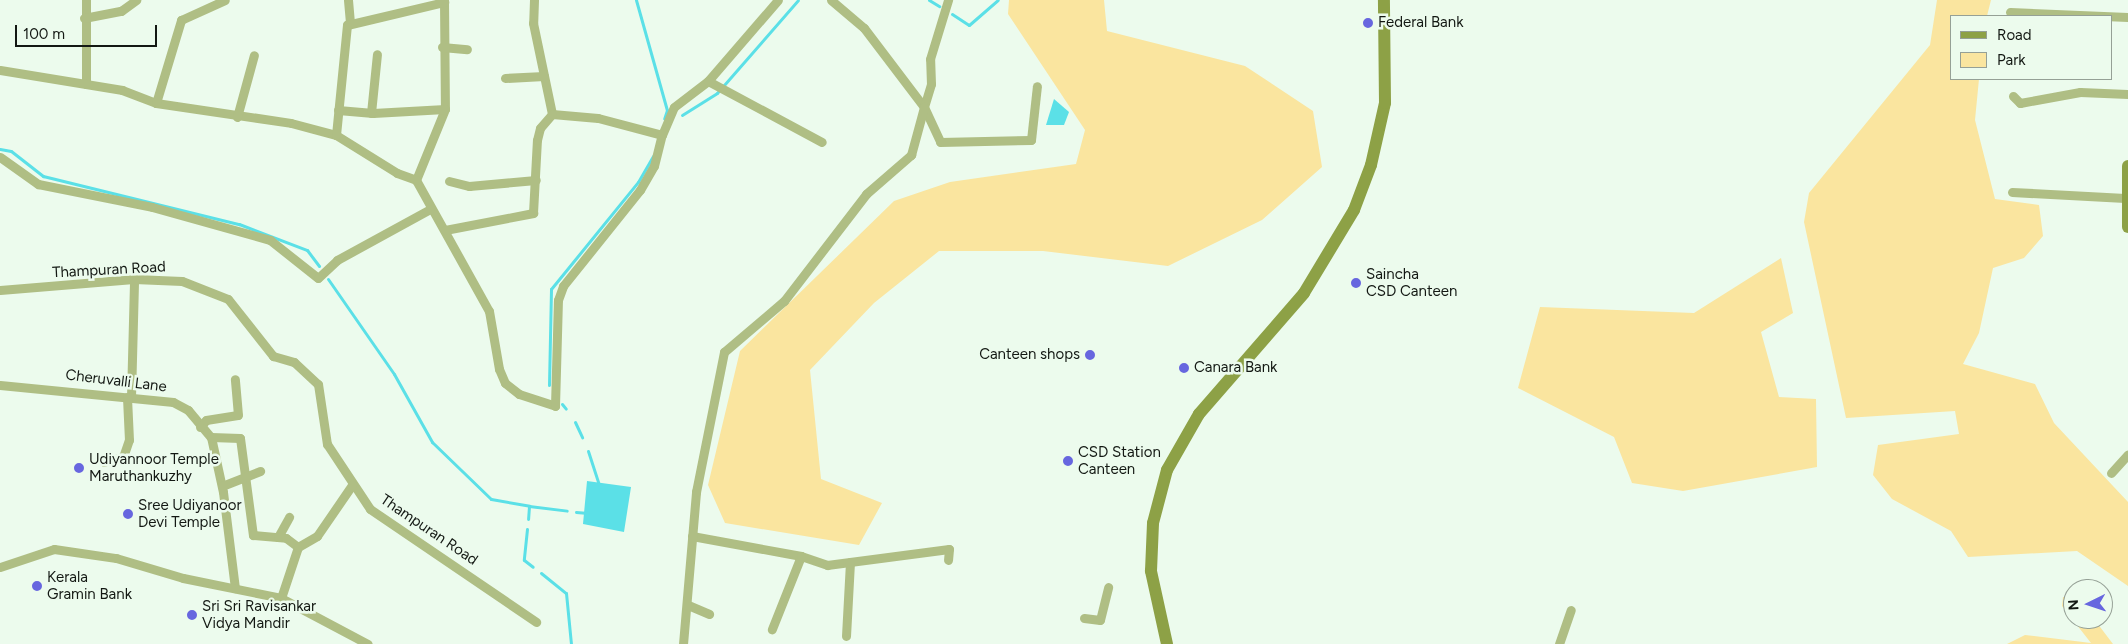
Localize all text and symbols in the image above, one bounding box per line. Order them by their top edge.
place label: Federal Bank [1378,14,1463,32]
scale bar [18,15,160,47]
legend [1950,15,2113,80]
marker: Federal Bank [1362,17,1374,29]
text: 100 m [23,25,65,43]
text: Road [1997,26,2032,44]
text: Park [1997,51,2026,69]
street label: Thampuran Road [52,258,166,282]
place label: Saincha CSD Canteen [1366,265,1457,300]
marker: Saincha CSD Canteen [1350,277,1362,289]
place label: Canteen shops [979,346,1080,364]
marker: Canteen shops [1084,349,1096,361]
place label: Canara Bank [1194,359,1277,377]
marker: Canara Bank [1178,362,1190,374]
street label: Cheruvalli Lane [64,366,168,396]
place label: CSD Station Canteen [1078,443,1161,478]
place label: Udiyannoor Temple Maruthankuzhy [89,450,219,485]
marker: CSD Station Canteen [1062,455,1074,467]
marker: Udiyannoor Temple Maruthankuzhy [73,462,85,474]
street label: Thampuran Road [377,491,481,569]
place label: Sree Udiyanoor Devi Temple [138,496,241,531]
marker: Sree Udiyanoor Devi Temple [122,508,134,520]
place label: Kerala Gramin Bank [47,568,132,603]
north arrow [2063,579,2113,629]
marker: Kerala Gramin Bank [31,580,43,592]
place label: Sri Sri Ravisankar Vidya Mandir [202,597,316,632]
text: N [2065,599,2082,611]
marker: Sri Sri Ravisankar Vidya Mandir [186,609,198,621]

